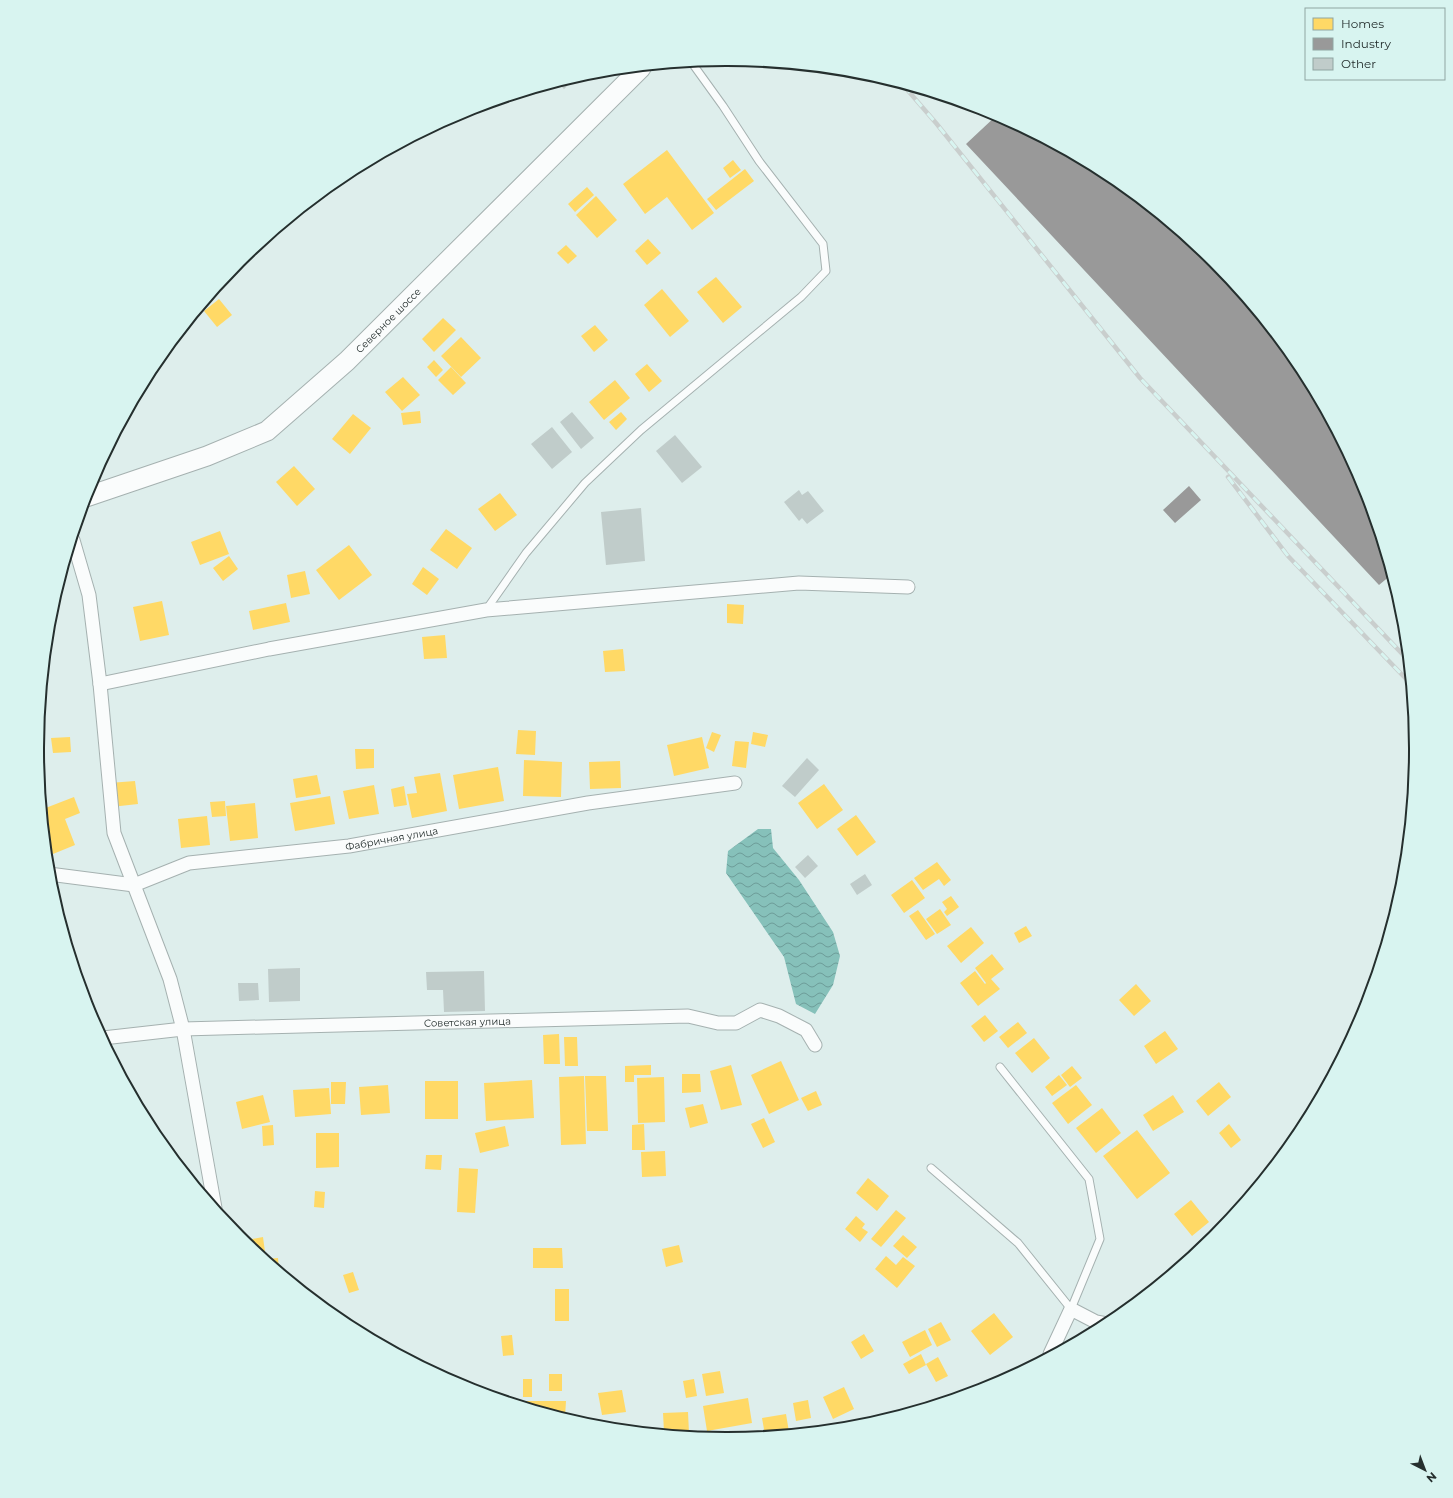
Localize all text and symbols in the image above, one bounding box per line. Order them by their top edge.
legend [1305,8,1445,80]
text: Homes [1341,16,1384,31]
text: Industry [1341,36,1391,51]
text: Other [1341,56,1376,71]
street label: Северное шоссе [353,285,424,356]
street label: Фабричная улица [344,824,439,854]
street label: Советская улица [424,1015,511,1030]
north arrow [1405,1450,1445,1490]
text: N [1424,1469,1440,1486]

